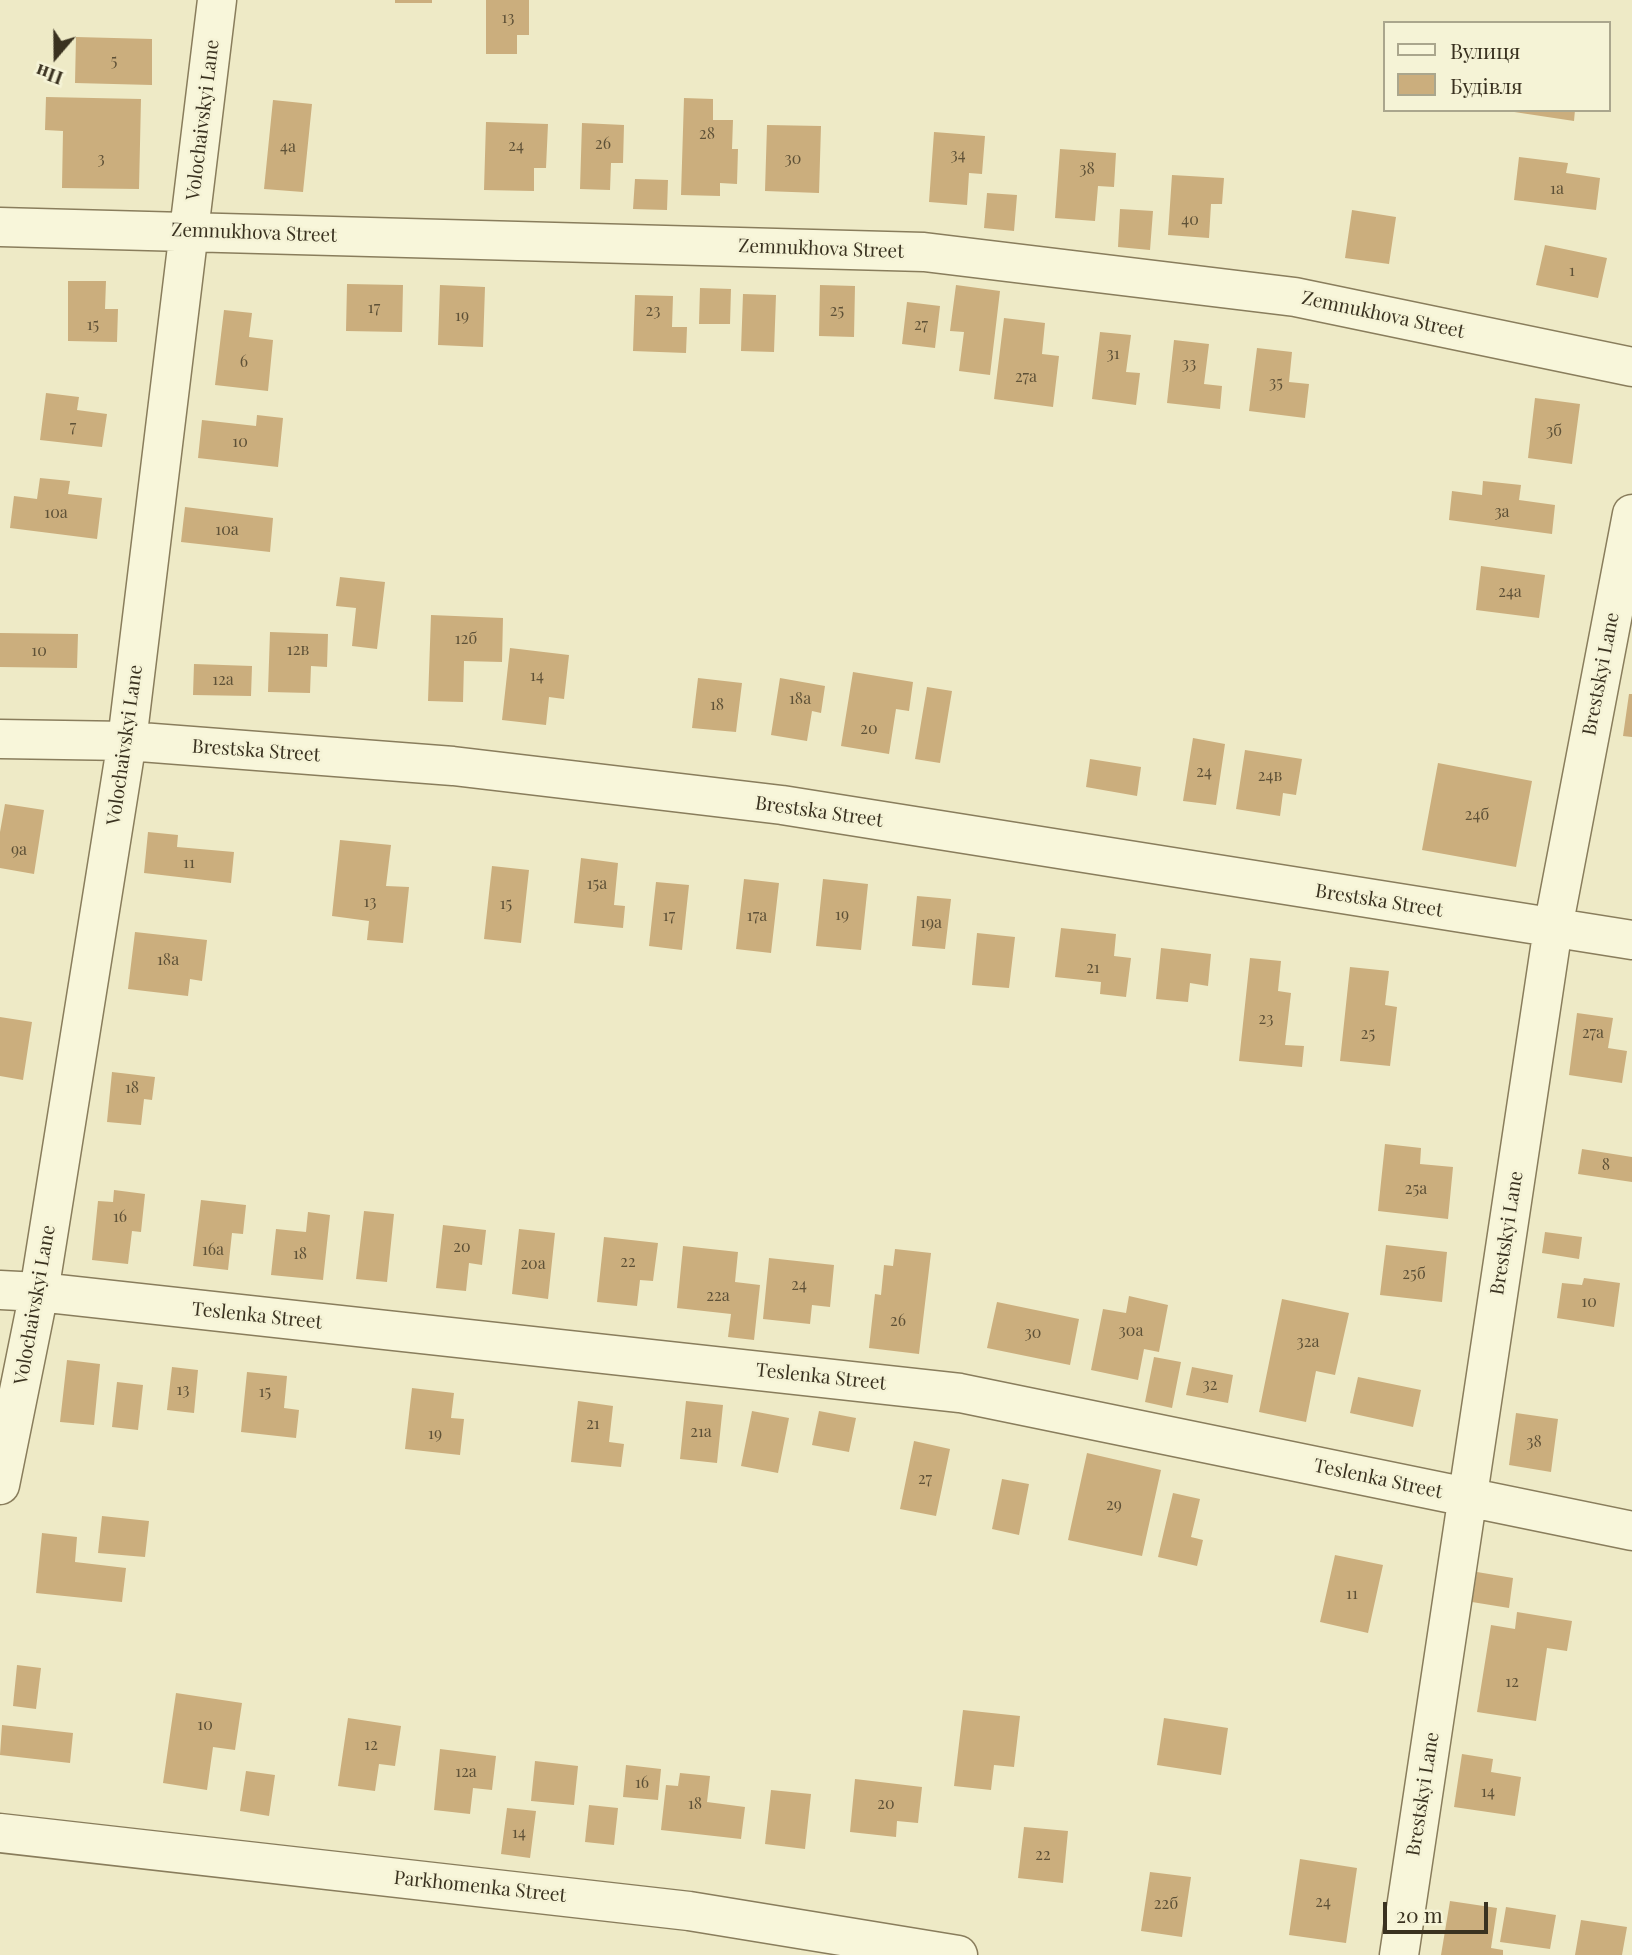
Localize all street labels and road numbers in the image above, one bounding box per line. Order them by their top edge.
street label: Volochaivskyi Lane [182,38,224,202]
street label: Zemnukhova Street [171,219,337,247]
street label: Zemnukhova Street [738,235,904,263]
street label: Zemnukhova Street [1300,287,1466,343]
street label: Brestskyi Lane [1578,610,1624,738]
street label: Volochaivskyi Lane [102,663,148,827]
street label: Brestska Street [191,735,321,767]
street label: Brestska Street [754,792,884,832]
street label: Brestska Street [1314,880,1444,922]
street label: Brestskyi Lane [1486,1169,1528,1297]
street label: Volochaivskyi Lane [10,1223,60,1387]
street label: Teslenka Street [191,1298,323,1334]
street label: Teslenka Street [755,1359,887,1395]
street label: Teslenka Street [1312,1454,1444,1504]
street label: Brestskyi Lane [1402,1730,1444,1858]
street label: Parkhomenka Street [393,1867,567,1907]

